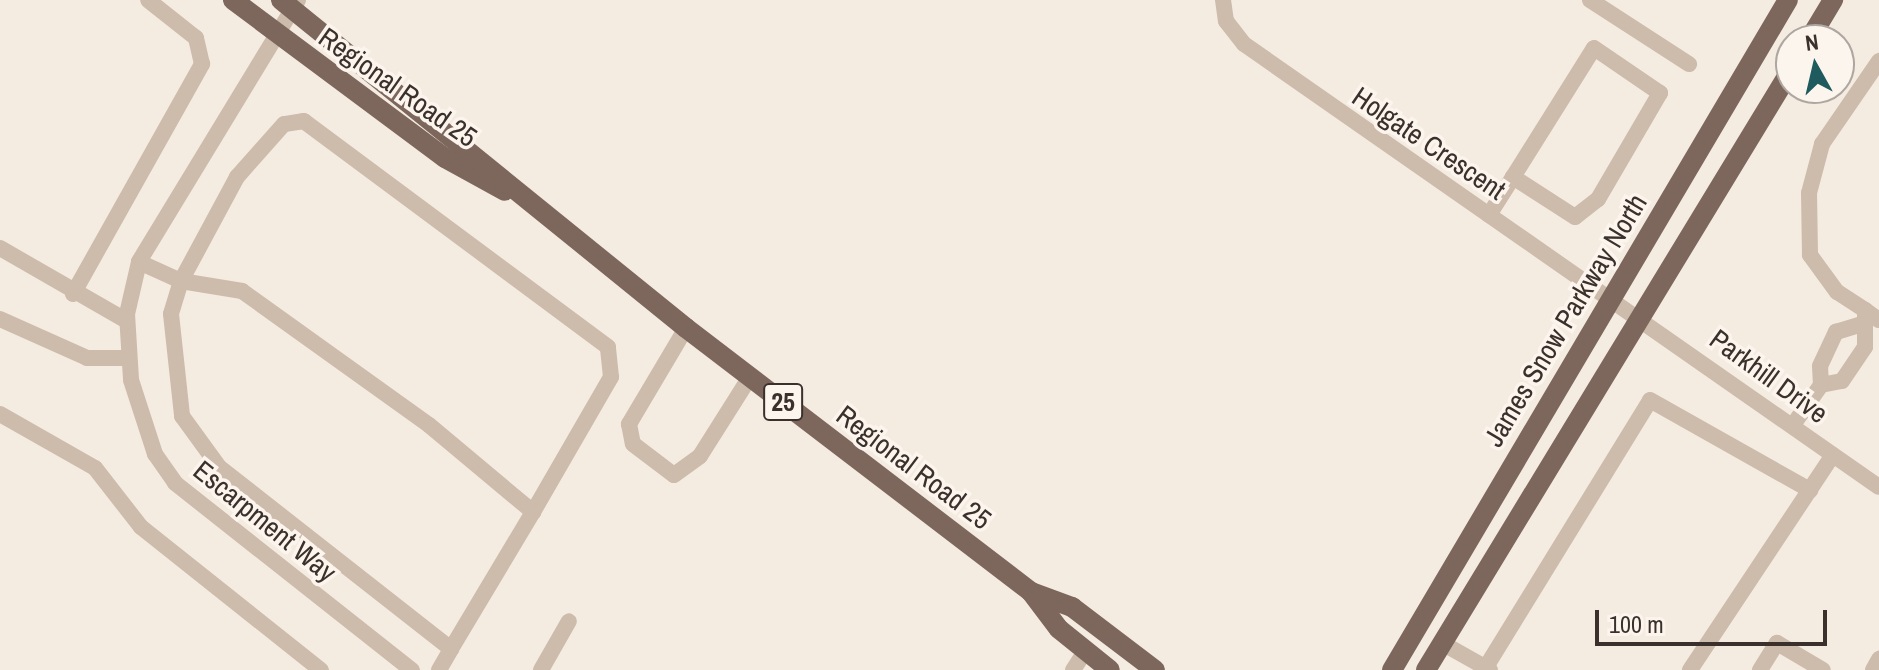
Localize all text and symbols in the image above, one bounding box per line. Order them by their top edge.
street label: Regional Road 25 [313,20,483,154]
north arrow [1775,24,1855,104]
text: N [1803,26,1820,58]
street label: Holgate Crescent [1346,79,1512,207]
street label: James Snow Parkway North [1476,188,1654,452]
street label: Parkhill Drive [1703,322,1835,430]
road number: 25 [763,380,803,424]
street label: Regional Road 25 [830,398,998,536]
street label: Escarpment Way [187,453,343,589]
scale bar [1599,594,1831,644]
text: 100 m [1609,608,1664,640]

